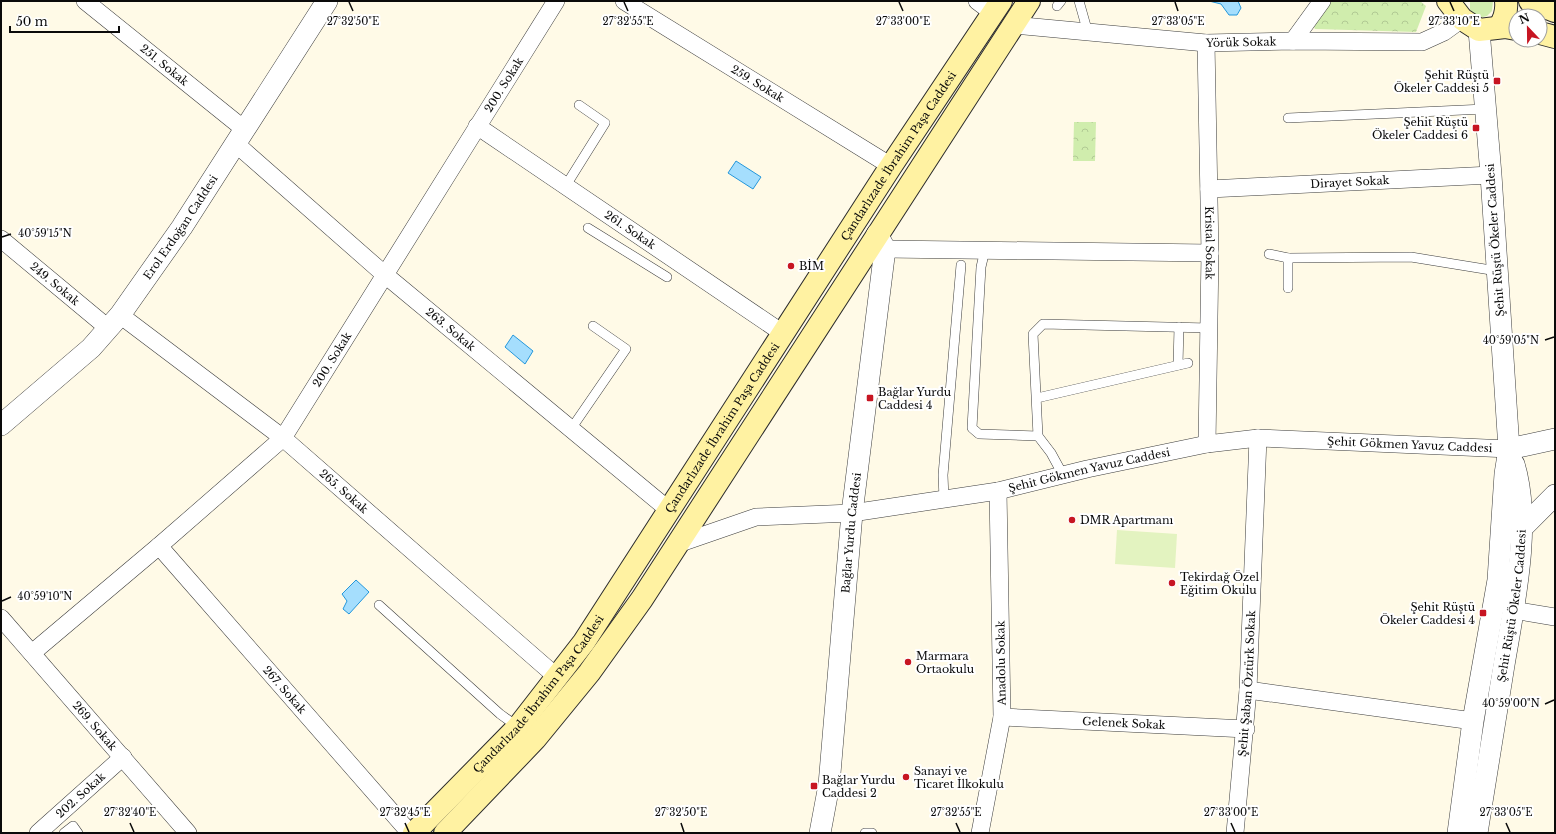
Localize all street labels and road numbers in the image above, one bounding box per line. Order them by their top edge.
street label: Yörük Sokak [1205,34,1277,50]
street label: 251. Sokak [137,41,192,89]
street label: 200. Sokak [481,54,526,115]
street label: 259. Sokak [728,62,787,105]
street label: Çandarlızade İbrahim Paşa Caddesi [838,68,959,243]
street label: Şehit Rüştü Ökeler Caddesi [1483,163,1507,317]
street label: Erol Erdoğan Caddesi [140,172,221,282]
street label: Dirayet Sokak [1310,173,1390,191]
street label: Kristal Sokak [1202,206,1217,280]
street label: 261. Sokak [602,207,659,252]
street label: 249. Sokak [27,259,83,308]
street label: 263. Sokak [423,304,479,354]
street label: 200. Sokak [310,329,355,390]
street label: Çandarlızade İbrahim Paşa Caddesi [662,340,782,516]
street label: Şehit Gökmen Yavuz Caddesi [1327,434,1493,455]
street label: Şehit Gökmen Yavuz Caddesi [1007,445,1171,495]
street label: 265. Sokak [317,466,371,516]
street label: Bağlar Yurdu Caddesi [838,471,864,594]
street label: Şehit Rüştü Ökeler Caddesi [1494,529,1529,683]
street label: Şehit Şaban Öztürk Sokak [1235,610,1258,757]
street label: Çandarlızade İbrahim Paşa Caddesi [470,612,607,776]
street label: Anadolu Sokak [993,620,1009,707]
street label: 267. Sokak [260,663,310,717]
street label: 269. Sokak [70,698,120,754]
street label: Gelenek Sokak [1082,714,1166,732]
street label: 202. Sokak [53,769,108,821]

